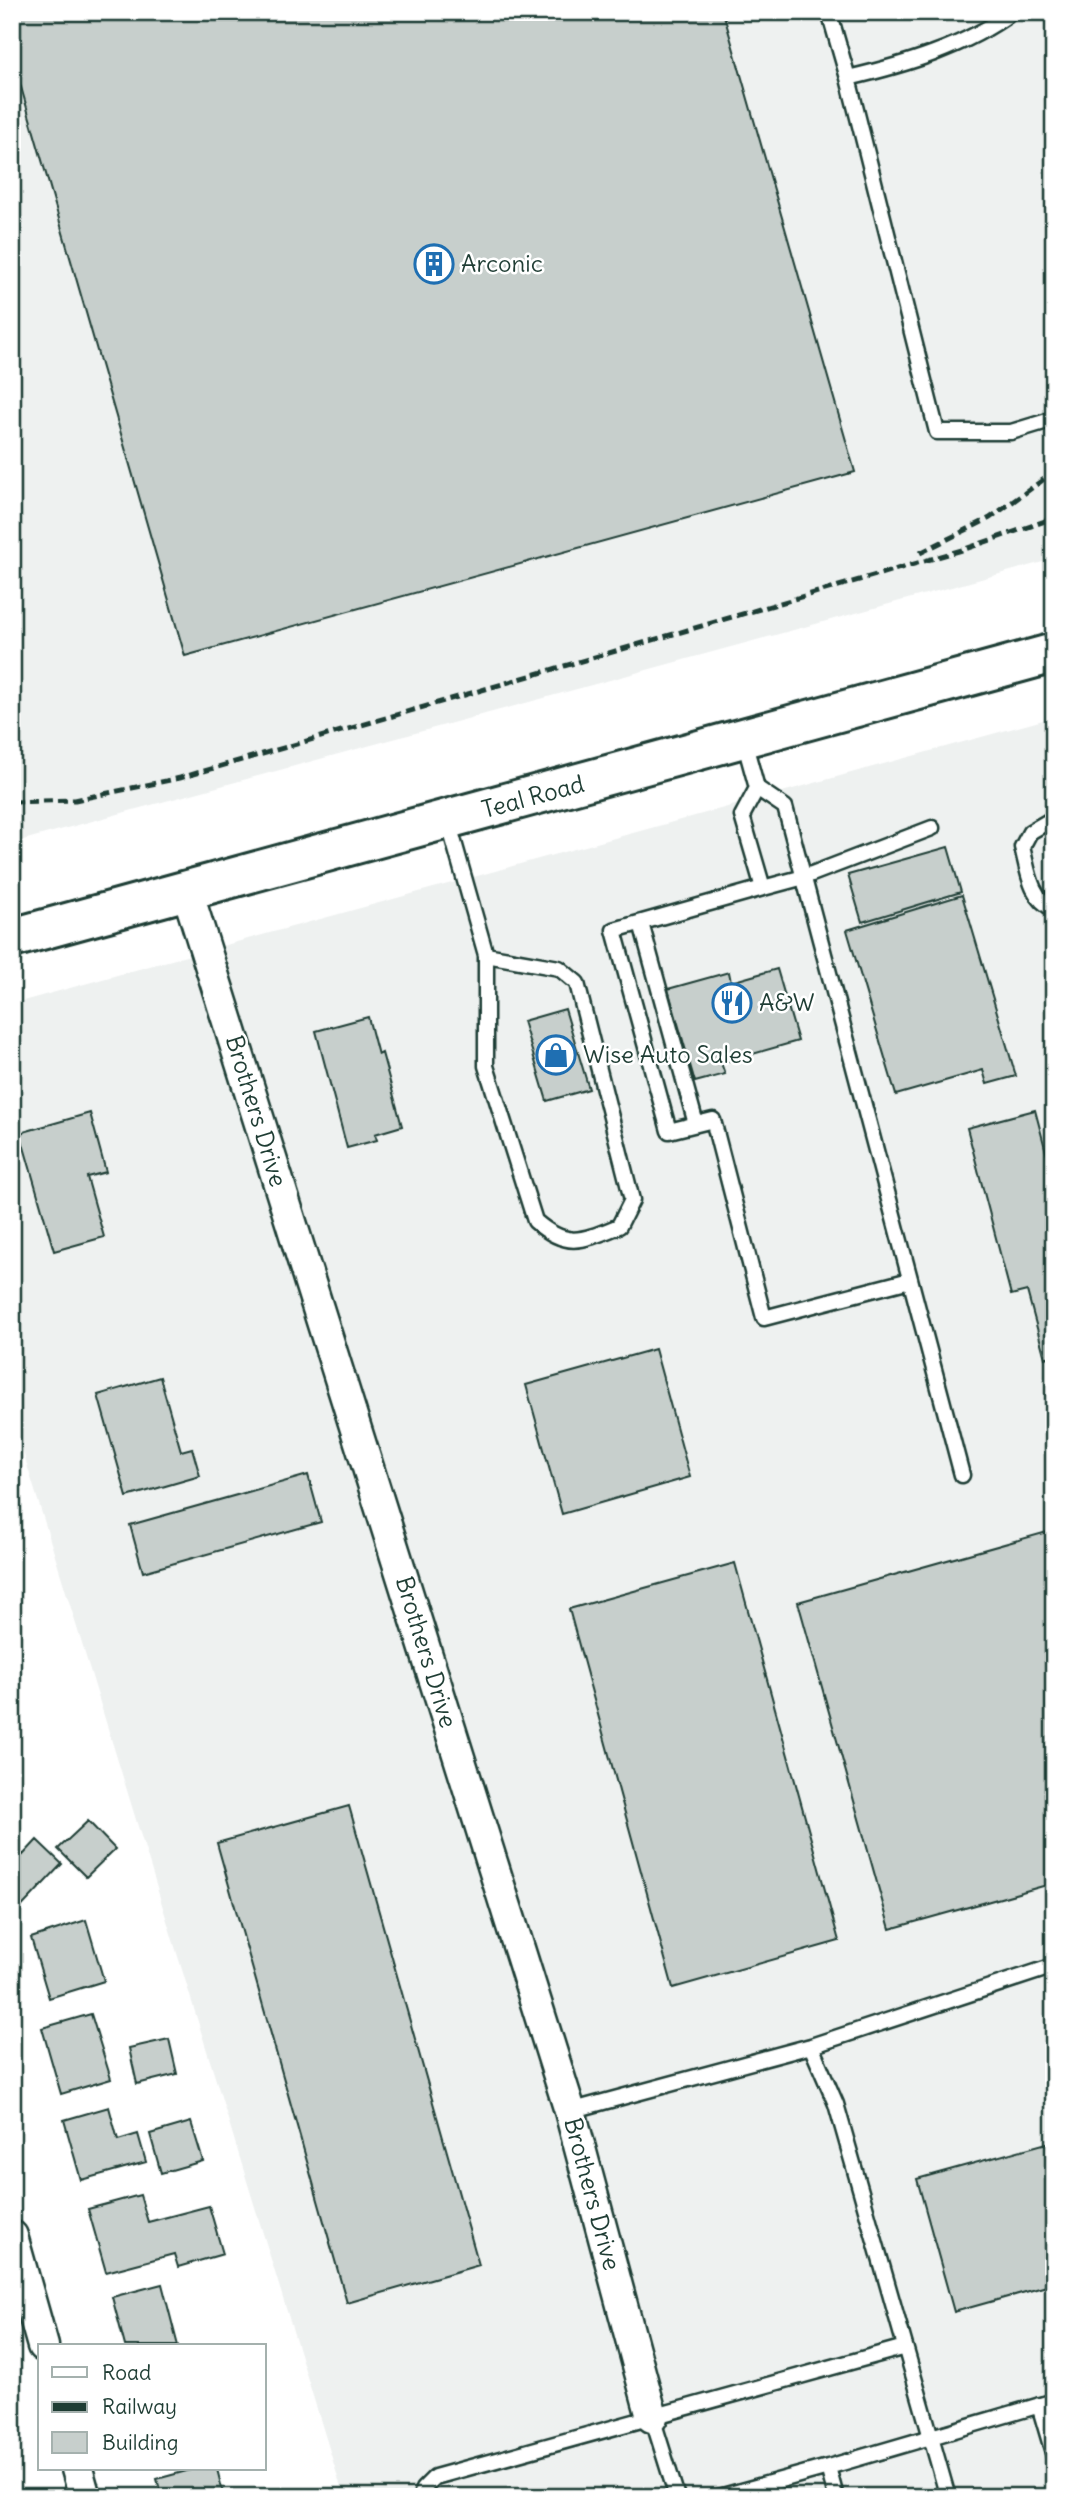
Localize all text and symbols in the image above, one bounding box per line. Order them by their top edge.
building icon: Arconic [413,243,455,285]
place label: Arconic [461,248,543,278]
street label: Teal Road [478,768,587,824]
restaurant icon: A&W [711,982,753,1024]
place label: A&W [759,987,815,1017]
street label: Brothers Drive [220,1031,294,1190]
shop icon: Wise Auto Sales [535,1034,577,1076]
place label: Wise Auto Sales [583,1039,753,1069]
street label: Brothers Drive [390,1572,464,1731]
street label: Brothers Drive [558,2114,628,2273]
legend [38,2344,266,2470]
text: Road [102,2359,151,2386]
text: Railway [102,2393,177,2420]
text: Building [102,2429,178,2456]

